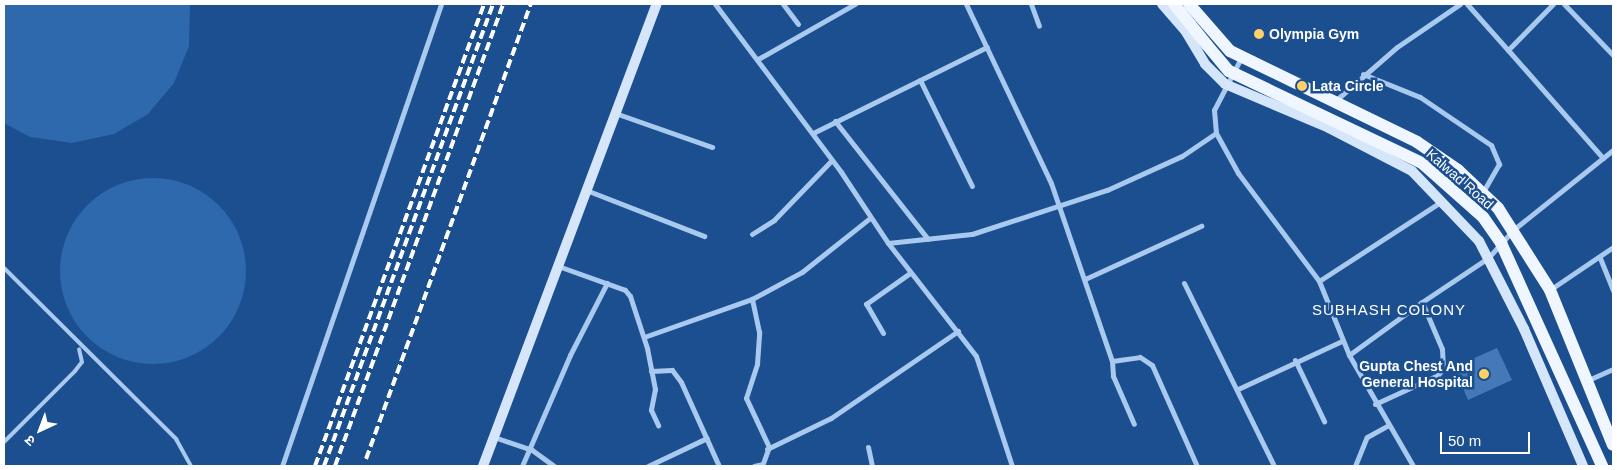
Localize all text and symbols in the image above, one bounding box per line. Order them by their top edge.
place label: Olympia Gym [1269,26,1359,42]
marker: Olympia Gym [1253,28,1265,40]
place label: Lata Circle [1312,78,1384,94]
marker: Lata Circle [1296,80,1308,92]
street label: Kalwad Road [1423,145,1497,213]
district label: SUBHASH COLONY [1310,301,1468,319]
place label: Gupta Chest And General Hospital [1359,358,1473,391]
marker: Gupta Chest And General Hospital [1477,367,1491,381]
north arrow [15,405,65,455]
scale bar [1442,422,1532,454]
text: उ [21,432,38,450]
text: 50 m [1448,432,1481,449]

